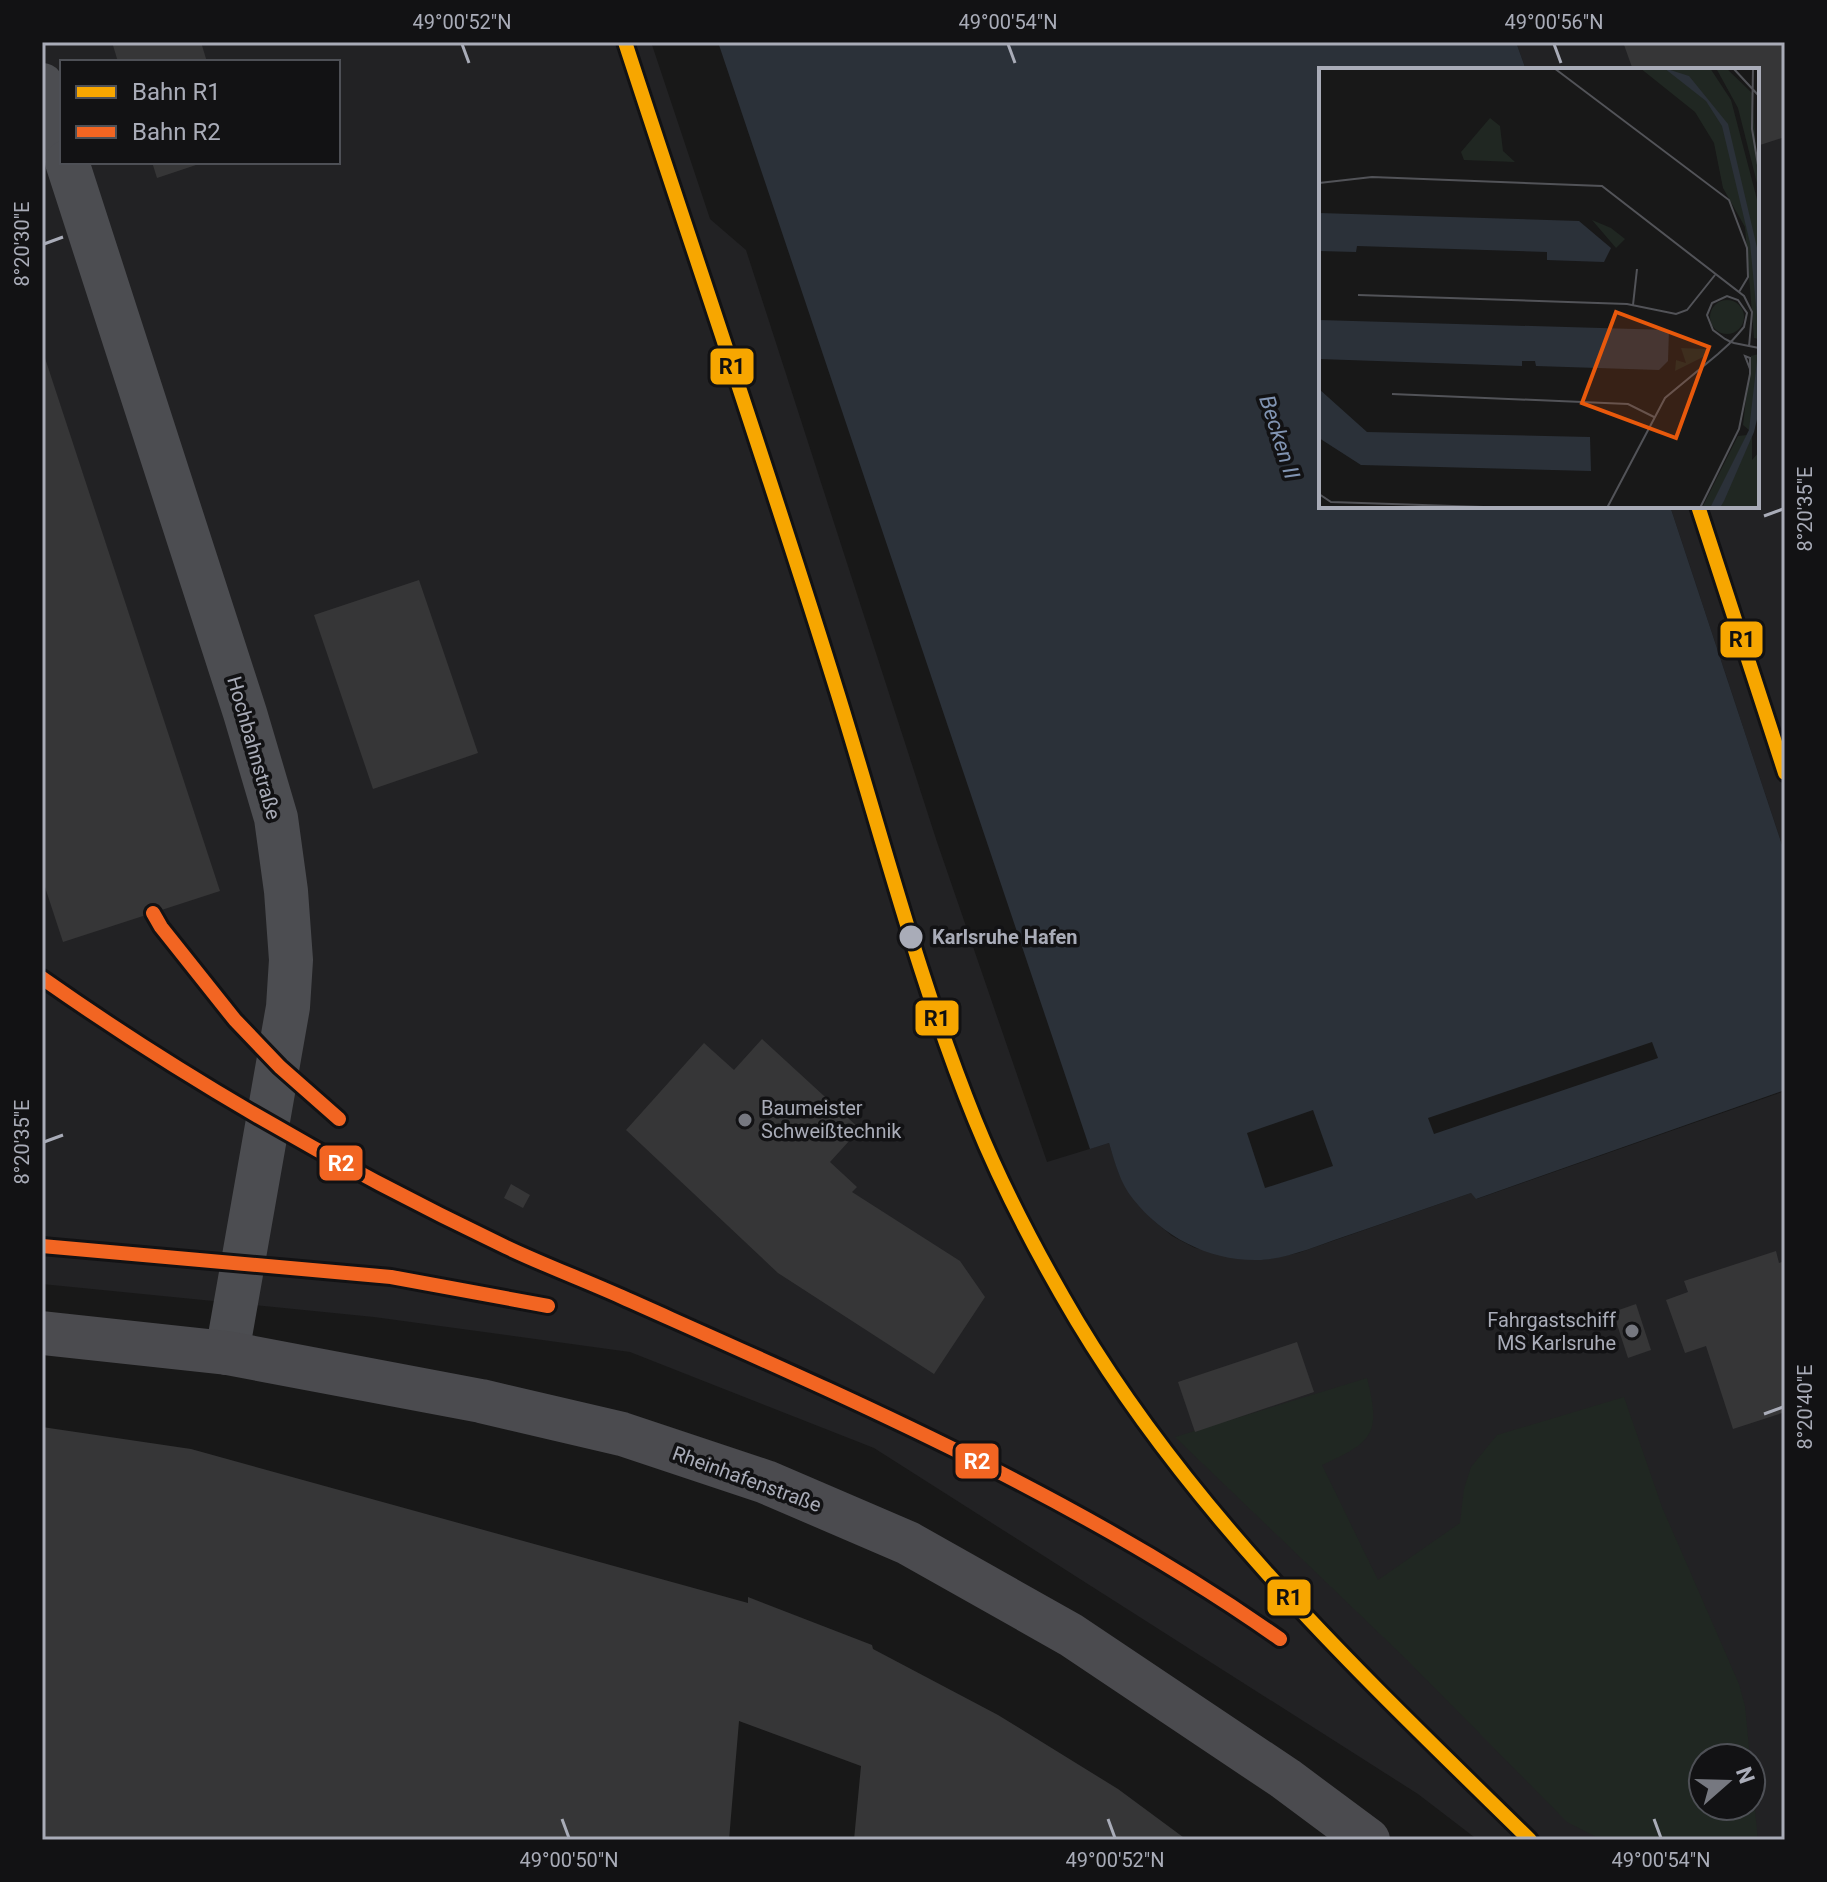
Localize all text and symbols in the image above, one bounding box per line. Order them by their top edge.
text: 49°00'52"N [412,10,512,34]
text: 49°00'54"N [958,10,1058,34]
text: 49°00'56"N [1504,10,1604,34]
legend [60,60,340,164]
inset map [1319,68,1759,508]
text: Bahn R1 [132,78,221,106]
text: Bahn R2 [132,118,221,146]
text: 8°20'30"E [10,202,34,286]
line badge: R1 [709,347,755,386]
text: R1 [719,354,745,379]
water label: Becken II [1254,392,1305,482]
text: 8°20'35"E [1793,467,1817,551]
line badge: R1 [1719,620,1764,659]
text: R1 [1729,627,1755,652]
street label: Hochbahnstraße [222,674,286,822]
marker: Karlsruhe Hafen [897,923,925,951]
place label: Karlsruhe Hafen [932,925,1078,949]
line badge: R1 [914,999,960,1037]
text: R1 [924,1006,950,1031]
place label: Baumeister Schweißtechnik [761,1096,902,1143]
text: 8°20'35"E [10,1100,34,1184]
marker: Baumeister Schweißtechnik [736,1111,754,1129]
line badge: R2 [318,1144,364,1182]
text: R2 [328,1151,354,1176]
place label: Fahrgastschiff MS Karlsruhe [1487,1308,1616,1355]
marker: Fahrgastschiff MS Karlsruhe [1623,1322,1641,1340]
text: 8°20'40"E [1793,1365,1817,1449]
street label: Rheinhafenstraße [669,1441,825,1517]
line badge: R2 [954,1442,1000,1480]
text: R2 [964,1449,990,1474]
line badge: R1 [1266,1578,1312,1617]
text: R1 [1276,1585,1302,1610]
north arrow [1687,1742,1767,1822]
text: N [1731,1764,1760,1787]
text: 49°00'50"N [519,1848,619,1872]
text: 49°00'52"N [1065,1848,1165,1872]
text: 49°00'54"N [1611,1848,1711,1872]

